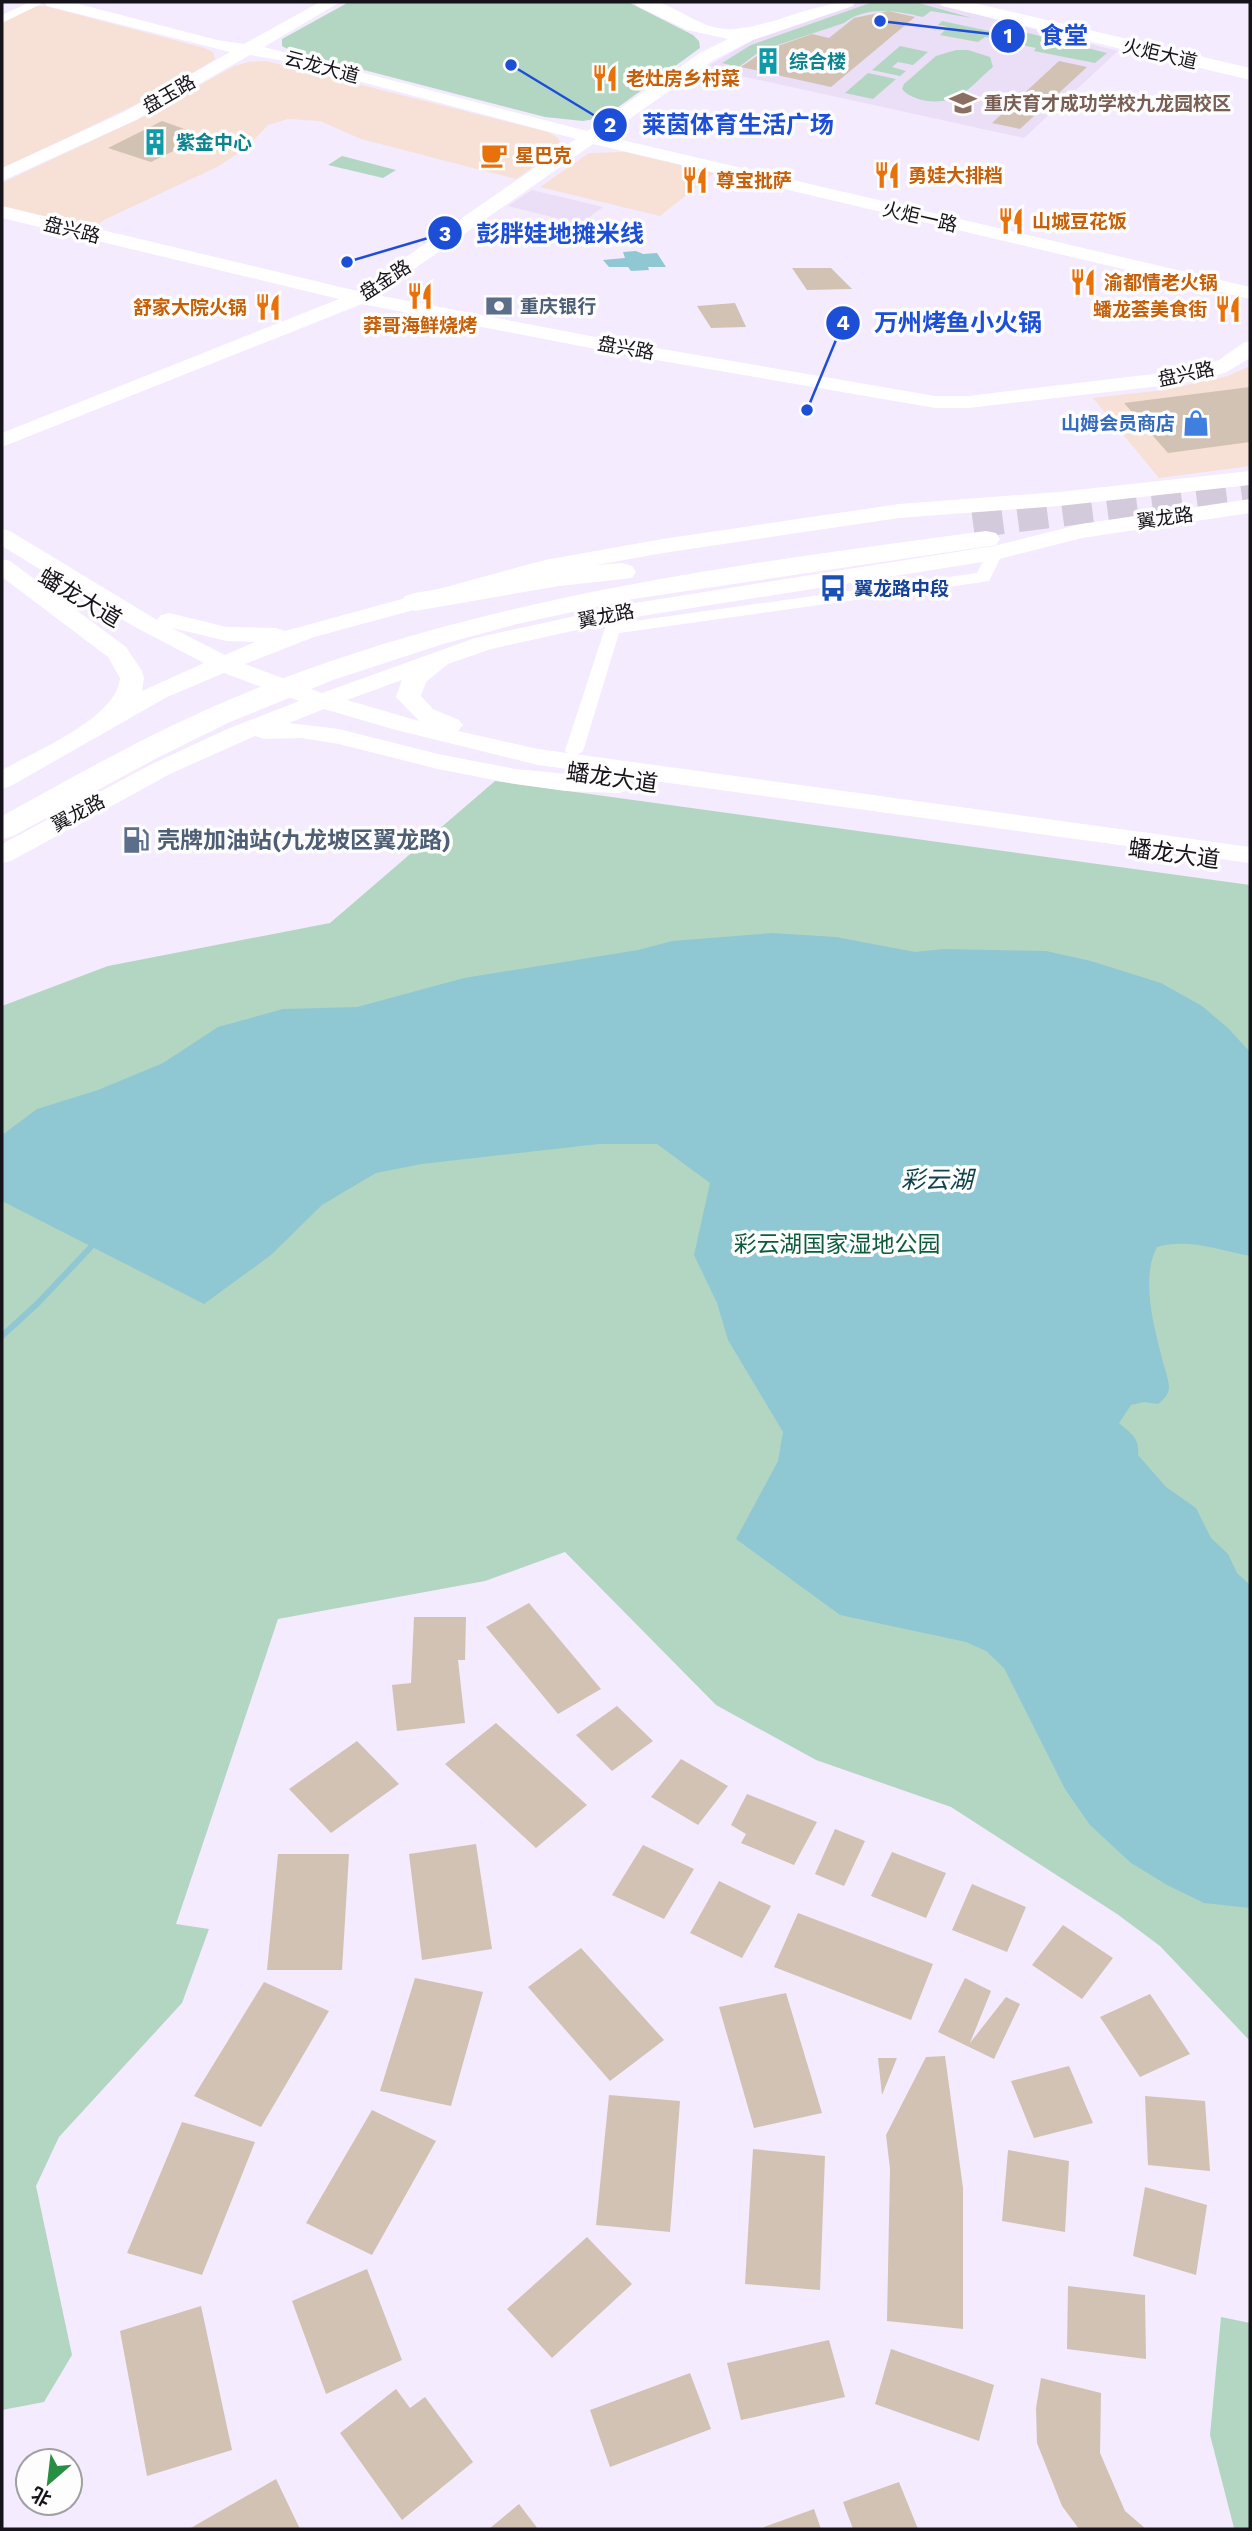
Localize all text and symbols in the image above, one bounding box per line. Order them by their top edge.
callout: 食堂 [991,13,1102,58]
text: 食堂 [1040,22,1088,50]
text: 1 [1003,23,1013,48]
street label: 火炬大道 [1120,34,1200,74]
street label: 云龙大道 [282,46,362,88]
building icon: 综合楼 [753,46,783,76]
place label: 综合楼 [789,50,846,73]
restaurant icon: 老灶房乡村菜 [590,63,620,93]
place label: 老灶房乡村菜 [626,67,740,90]
street label: 盘玉路 [139,70,199,118]
school or university icon: 重庆育才成功学校九龙园校区 [948,88,978,118]
place label: 重庆育才成功学校九龙园校区 [984,92,1231,115]
callout: 莱茵体育生活广场 [593,103,848,148]
text: 莱茵体育生活广场 [642,111,834,139]
text: 2 [604,112,616,137]
building icon: 紫金中心 [140,127,170,157]
place label: 紫金中心 [176,131,252,154]
cafe icon: 星巴克 [479,140,509,170]
place label: 星巴克 [515,144,572,167]
restaurant icon: 勇娃大排档 [872,160,902,190]
place label: 勇娃大排档 [908,164,1003,187]
restaurant icon: 尊宝批萨 [680,165,710,195]
place label: 尊宝批萨 [716,169,792,192]
street label: 火炬一路 [880,197,960,237]
restaurant icon: 山城豆花饭 [996,206,1026,236]
place label: 山城豆花饭 [1032,210,1127,233]
callout: 彭胖娃地摊米线 [427,211,658,256]
street label: 盘兴路 [42,212,102,248]
text: 彭胖娃地摊米线 [476,220,644,248]
text: 3 [439,221,451,246]
street label: 盘金路 [355,255,415,305]
restaurant icon: 渝都情老火锅 [1068,267,1098,297]
place label: 渝都情老火锅 [1104,271,1218,294]
restaurant icon: 莽哥海鲜烧烤 [405,281,435,311]
bank icon: 重庆银行 [484,291,514,321]
restaurant icon: 舒家大院火锅 [253,292,283,322]
restaurant icon: 蟠龙荟美食街 [1213,294,1243,324]
place label: 重庆银行 [520,295,596,318]
place label: 舒家大院火锅 [133,296,247,319]
place label: 蟠龙荟美食街 [1093,298,1207,321]
callout: 万州烤鱼小火锅 [825,300,1056,345]
text: 万州烤鱼小火锅 [874,309,1042,337]
text: 4 [836,310,850,335]
place label: 莽哥海鲜烧烤 [363,314,477,337]
street label: 盘兴路 [596,332,656,364]
street label: 盘兴路 [1156,357,1216,391]
shop icon: 山姆会员商店 [1181,408,1211,438]
place label: 山姆会员商店 [1061,412,1175,435]
street label: 翼龙路 [1135,503,1195,533]
street label: 蟠龙大道 [34,563,126,633]
bus stop icon: 翼龙路中段 [818,573,848,603]
place label: 翼龙路中段 [854,577,949,600]
street label: 翼龙路 [576,599,636,633]
street label: 蟠龙大道 [565,758,659,798]
street label: 翼龙路 [47,789,109,837]
fuel station icon: 壳牌加油站(九龙坡区翼龙路) [121,825,151,855]
place label: 壳牌加油站(九龙坡区翼龙路) [157,827,451,854]
street label: 蟠龙大道 [1127,834,1221,874]
water label: 彩云湖 [901,1166,977,1194]
park label: 彩云湖国家湿地公园 [734,1231,941,1258]
north arrow [14,2447,84,2517]
text: 北 [27,2482,55,2511]

